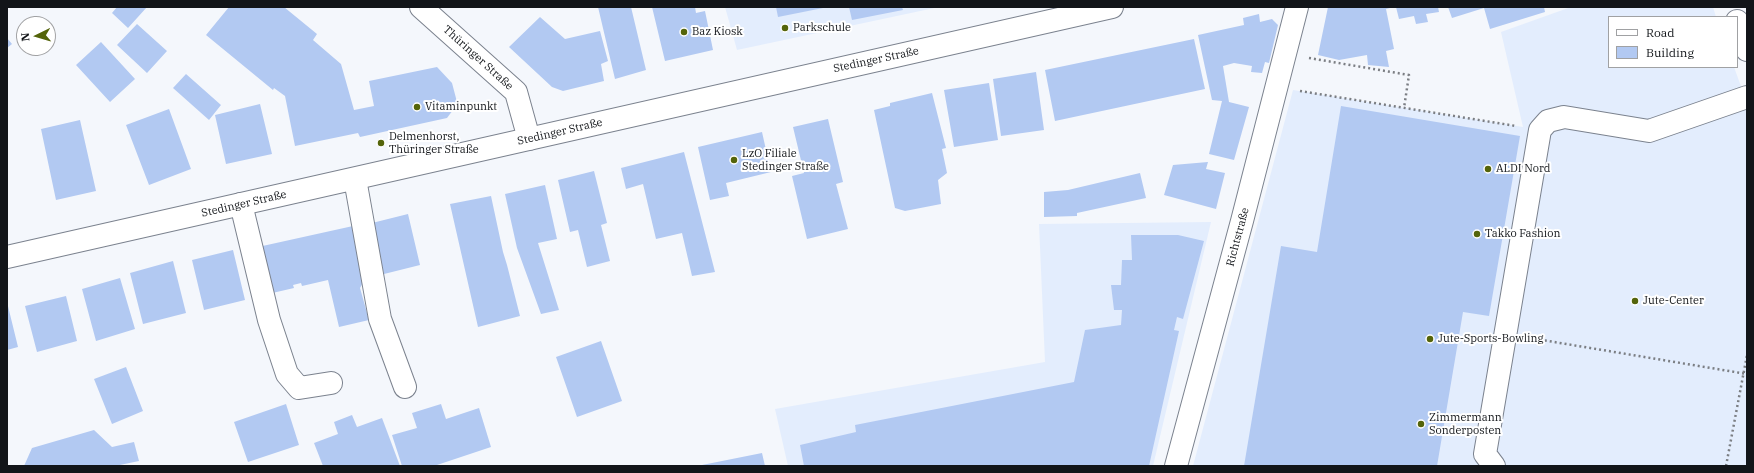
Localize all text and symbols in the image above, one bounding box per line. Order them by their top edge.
north arrow [16,16,56,56]
legend [1608,16,1738,68]
place label: Parkschule [793,21,851,35]
street label: Thüringer Straße [440,23,516,93]
marker: Parkschule [780,23,790,33]
place label: Baz Kiosk [692,25,743,39]
text: Road [1646,25,1675,40]
marker: Baz Kiosk [679,27,689,37]
text: N [18,32,32,42]
street label: Stedinger Straße [832,45,920,75]
text: Building [1646,45,1694,60]
place label: Vitaminpunkt [425,100,497,114]
marker: Vitaminpunkt [412,102,422,112]
street label: Stedinger Straße [516,116,604,148]
place label: Delmenhorst, Thüringer Straße [389,130,479,156]
marker: Delmenhorst, Thüringer Straße [376,138,386,148]
place label: LzO Filiale Stedinger Straße [742,147,829,173]
marker: LzO Filiale Stedinger Straße [729,155,739,165]
place label: ALDI Nord [1496,162,1550,176]
marker: ALDI Nord [1483,164,1493,174]
street label: Stedinger Straße [200,188,288,220]
street label: Richtstraße [1224,206,1252,268]
place label: Takko Fashion [1485,227,1561,241]
marker: Takko Fashion [1472,229,1482,239]
place label: Jute-Center [1643,294,1704,308]
marker: Jute-Center [1630,296,1640,306]
place label: Jute-Sports-Bowling [1438,332,1544,346]
marker: Jute-Sports-Bowling [1425,334,1435,344]
place label: Zimmermann Sonderposten [1429,411,1502,437]
marker: Zimmermann Sonderposten [1416,419,1426,429]

